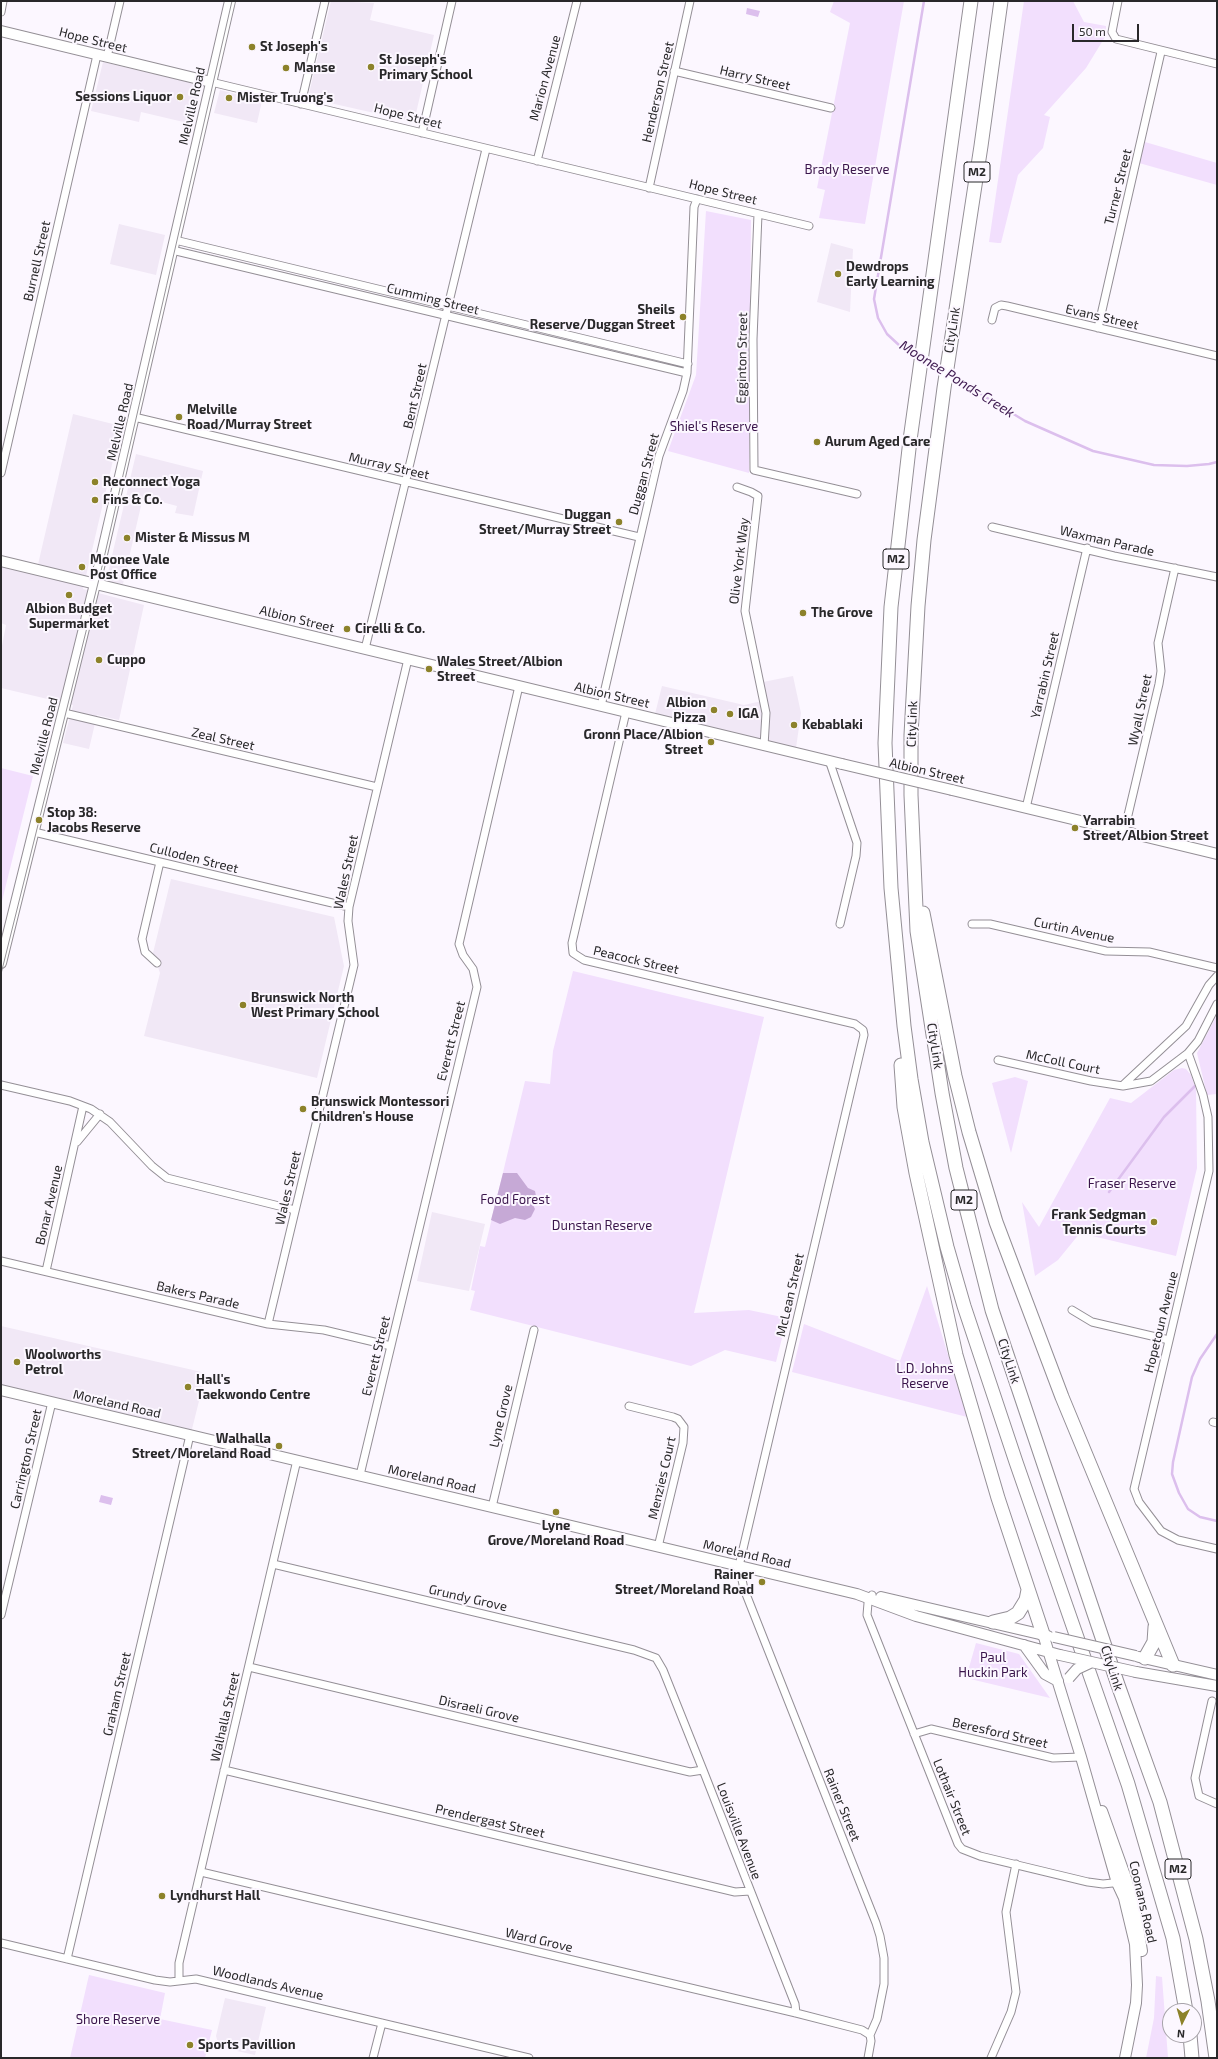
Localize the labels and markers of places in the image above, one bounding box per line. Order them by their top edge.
place label: St Joseph's [260,39,328,55]
marker: St Joseph's [247,42,257,52]
place label: St Joseph's Primary School [379,52,472,83]
place label: Manse [294,60,335,76]
marker: St Joseph's Primary School [366,62,376,72]
marker: Manse [281,63,291,73]
place label: Sessions Liquor [75,89,172,105]
place label: Mister Truong's [237,90,333,106]
marker: Sessions Liquor [175,92,185,102]
marker: Mister Truong's [224,93,234,103]
place label: Dewdrops Early Learning [846,259,935,290]
marker: Dewdrops Early Learning [833,269,843,279]
place label: Sheils Reserve/Duggan Street [530,302,675,333]
marker: Sheils Reserve/Duggan Street [678,312,688,322]
place label: Melville Road/Murray Street [187,402,312,433]
marker: Melville Road/Murray Street [174,412,184,422]
place label: Aurum Aged Care [825,434,930,450]
marker: Aurum Aged Care [812,437,822,447]
place label: Reconnect Yoga [103,474,200,490]
marker: Reconnect Yoga [90,477,100,487]
place label: Fins & Co. [103,492,163,508]
marker: Fins & Co. [90,495,100,505]
place label: Duggan Street/Murray Street [479,507,611,538]
marker: Duggan Street/Murray Street [614,517,624,527]
place label: Mister & Missus M [135,530,250,546]
marker: Mister & Missus M [122,533,132,543]
place label: Moonee Vale Post Office [90,552,169,583]
marker: Moonee Vale Post Office [77,562,87,572]
marker: Albion Budget Supermarket [64,590,74,600]
place label: Albion Budget Supermarket [26,601,112,632]
place label: The Grove [811,605,873,621]
marker: The Grove [798,608,808,618]
place label: Cirelli & Co. [355,621,425,637]
marker: Cirelli & Co. [342,624,352,634]
place label: Cuppo [107,652,146,668]
place label: Wales Street/Albion Street [437,654,563,685]
marker: Cuppo [94,655,104,665]
marker: Wales Street/Albion Street [424,664,434,674]
place label: Albion Pizza [666,695,706,726]
marker: Albion Pizza [709,705,719,715]
place label: IGA [738,706,759,722]
marker: IGA [725,709,735,719]
place label: Kebablaki [802,717,863,733]
marker: Kebablaki [789,720,799,730]
place label: Gronn Place/Albion Street [583,727,703,758]
marker: Gronn Place/Albion Street [706,737,716,747]
place label: Stop 38: Jacobs Reserve [47,805,141,836]
place label: Yarrabin Street/Albion Street [1083,813,1209,844]
marker: Stop 38: Jacobs Reserve [34,815,44,825]
marker: Yarrabin Street/Albion Street [1070,823,1080,833]
place label: Brunswick North West Primary School [251,990,379,1021]
marker: Brunswick North West Primary School [238,1000,248,1010]
place label: Brunswick Montessori Children's House [311,1094,449,1125]
marker: Brunswick Montessori Children's House [298,1104,308,1114]
place label: Frank Sedgman Tennis Courts [1051,1207,1146,1238]
marker: Frank Sedgman Tennis Courts [1149,1217,1159,1227]
place label: Woolworths Petrol [25,1347,101,1378]
marker: Woolworths Petrol [12,1357,22,1367]
place label: Hall's Taekwondo Centre [196,1372,310,1403]
marker: Hall's Taekwondo Centre [183,1382,193,1392]
place label: Walhalla Street/Moreland Road [132,1431,271,1462]
marker: Walhalla Street/Moreland Road [274,1441,284,1451]
marker: Lyne Grove/Moreland Road [551,1507,561,1517]
place label: Lyne Grove/Moreland Road [488,1518,624,1549]
place label: Rainer Street/Moreland Road [615,1567,754,1598]
marker: Rainer Street/Moreland Road [757,1577,767,1587]
place label: Lyndhurst Hall [170,1888,260,1904]
marker: Lyndhurst Hall [157,1891,167,1901]
place label: Sports Pavillion [198,2037,296,2053]
marker: Sports Pavillion [185,2040,195,2050]

